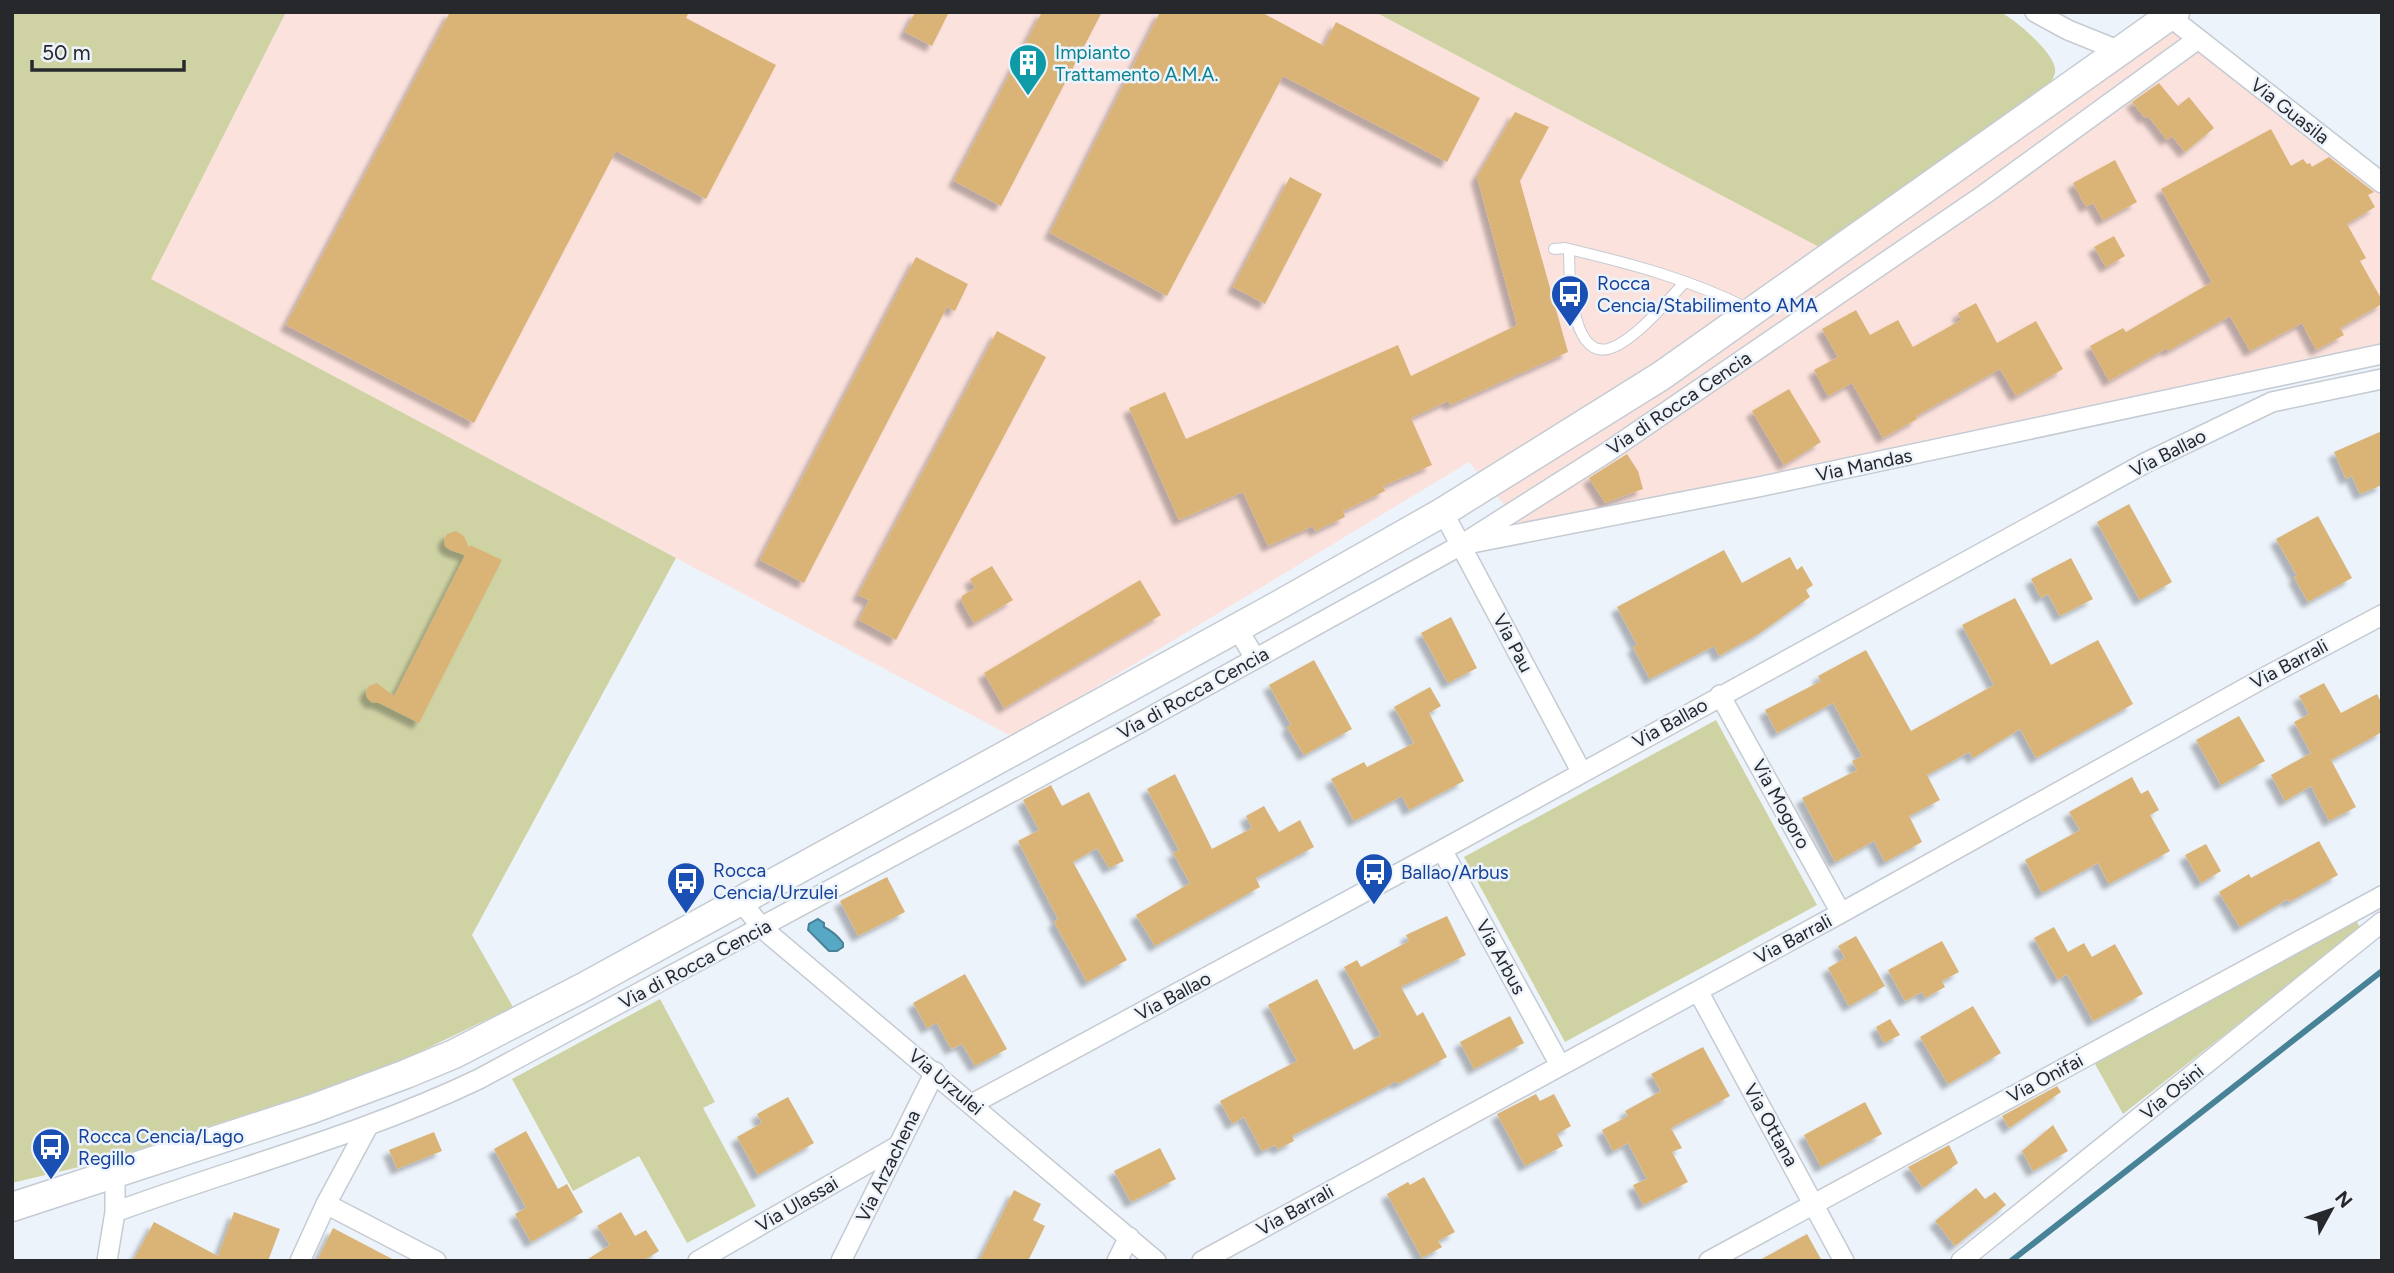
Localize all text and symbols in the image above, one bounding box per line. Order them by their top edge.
scale bar [32,28,184,72]
text: 50 m [42,40,91,65]
place label: Impianto Trattamento A.M.A. [1055,41,1218,86]
building icon: Impianto Trattamento A.M.A. [1007,42,1049,97]
street label: Via Guasila [2246,73,2334,149]
place label: Rocca Cencia/Stabilimento AMA [1597,272,1818,317]
bus stop icon: Rocca Cencia/Stabilimento AMA [1549,273,1591,328]
street label: Via di Rocca Cencia [1602,346,1756,460]
street label: Via Ballao [2126,424,2210,482]
street label: Via Mandas [1814,444,1914,486]
street label: Via Pau [1488,610,1538,676]
street label: Via Barrali [2246,634,2332,694]
street label: Via di Rocca Cencia [1113,642,1273,744]
street label: Via Ballao [1628,693,1712,753]
street label: Via Mogoro [1747,755,1815,853]
bus stop icon: Ballao/Arbus [1353,851,1395,906]
place label: Rocca Cencia/Urzulei [713,859,838,904]
bus stop icon: Rocca Cencia/Urzulei [665,860,707,915]
place label: Ballao/Arbus [1401,861,1509,884]
street label: Via Barrali [1750,909,1836,969]
street label: Via di Rocca Cencia [615,914,775,1014]
street label: Via Arbus [1471,916,1531,998]
street label: Via Ballao [1131,967,1215,1025]
street label: Via Urzulei [904,1044,988,1120]
street label: Via Onifai [2003,1048,2087,1108]
street label: Via Osini [2136,1059,2208,1125]
street label: Via Ottana [1739,1080,1803,1170]
street label: Via Arzachena [851,1106,925,1226]
place label: Rocca Cencia/Lago Regillo [78,1125,244,1170]
bus stop icon: Rocca Cencia/Lago Regillo [30,1126,72,1181]
street label: Via Ulassai [752,1171,842,1237]
north arrow [2296,1175,2366,1245]
street label: Via Barrali [1253,1179,1337,1241]
text: N [2330,1186,2357,1212]

